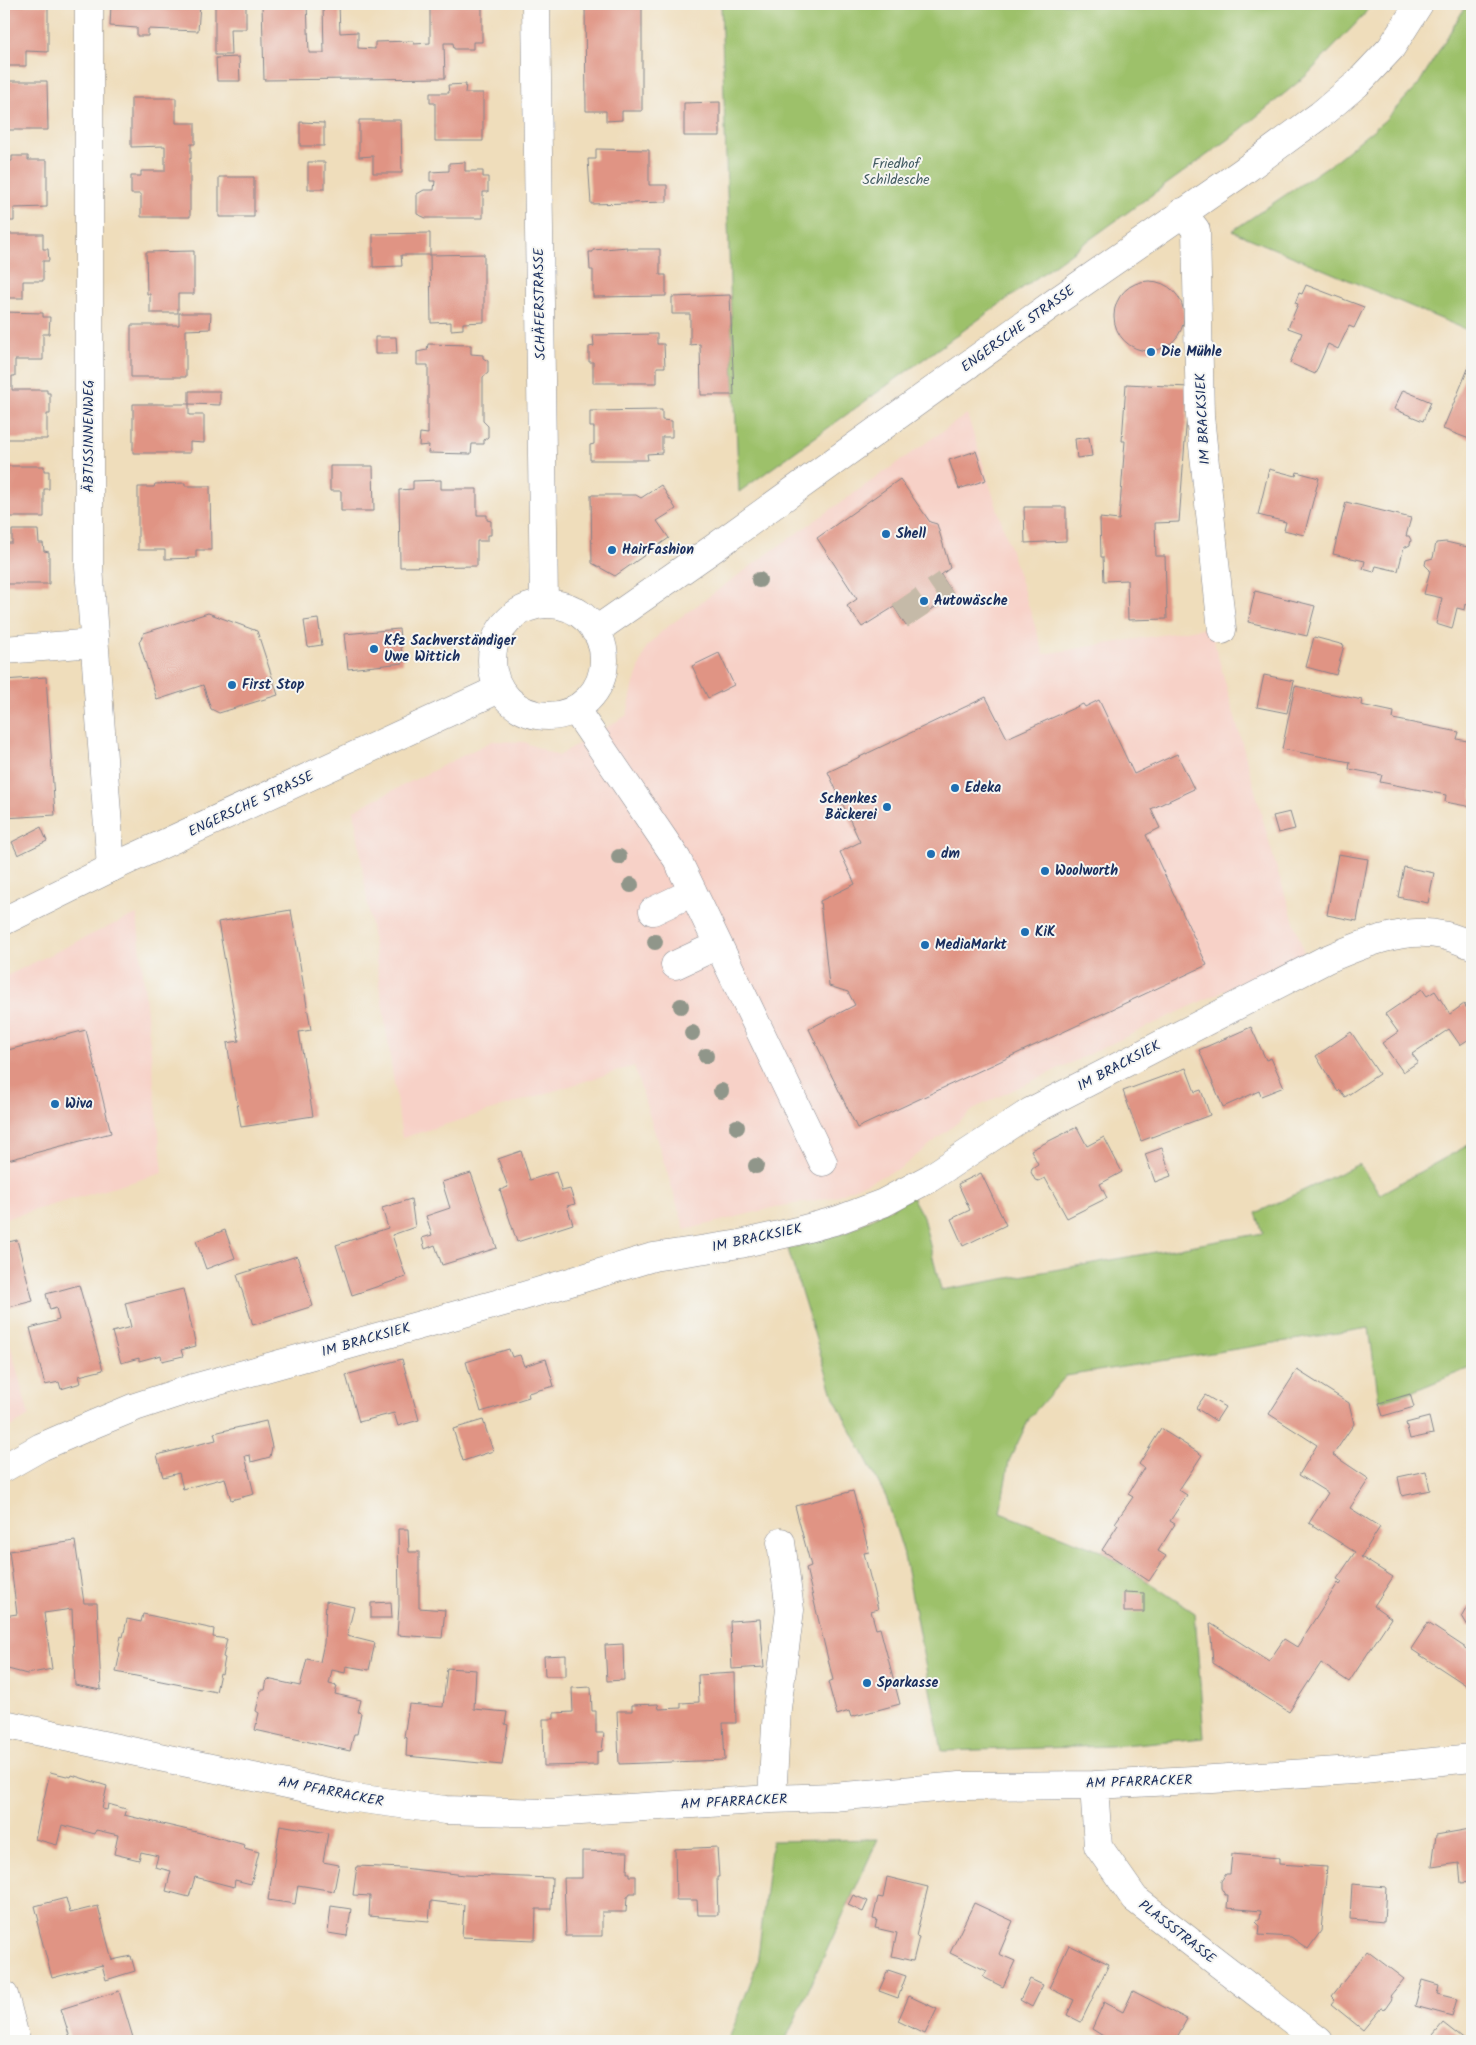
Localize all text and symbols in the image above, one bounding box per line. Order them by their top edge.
park label: Friedhof Schildesche [862,153,930,191]
street label: SCHÄFERSTRASSE [528,247,552,360]
street label: ENGERSCHE STRASSE [956,280,1080,378]
place label: Die Mühle [1161,341,1222,363]
marker: Die Mühle [1145,346,1157,358]
street label: IM BRACKSIEK [1190,372,1216,465]
street label: ÄBTISSINNENWEG [78,380,100,492]
place label: Shell [896,523,926,545]
marker: Shell [880,528,892,540]
place label: HairFashion [622,539,694,561]
marker: HairFashion [606,544,618,556]
place label: Autowäsche [934,590,1008,612]
marker: Autowäsche [918,595,930,607]
place label: Kfz Sachverständiger Uwe Wittich [384,630,517,668]
marker: Kfz Sachverständiger Uwe Wittich [368,643,380,655]
place label: First Stop [242,674,305,696]
marker: First Stop [226,679,238,691]
street label: ENGERSCHE STRASSE [185,765,318,843]
place label: Edeka [965,777,1001,799]
marker: Edeka [949,782,961,794]
place label: Schenkes Bäckerei [820,788,877,826]
marker: Schenkes Bäckerei [881,801,893,813]
place label: dm [941,843,961,865]
marker: dm [925,848,937,860]
place label: Woolworth [1055,860,1118,882]
marker: Woolworth [1039,865,1051,877]
place label: KiK [1035,921,1056,943]
marker: KiK [1019,926,1031,938]
place label: MediaMarkt [935,934,1007,956]
marker: MediaMarkt [919,939,931,951]
street label: IM BRACKSIEK [1073,1034,1165,1097]
place label: Wiva [65,1093,93,1115]
marker: Wiva [49,1098,61,1110]
street label: IM BRACKSIEK [710,1218,805,1258]
street label: IM BRACKSIEK [319,1317,414,1363]
place label: Sparkasse [877,1672,939,1694]
marker: Sparkasse [861,1677,873,1689]
street label: AM PFARRACKER [1085,1769,1193,1795]
street label: AM PFARRACKER [277,1771,385,1813]
street label: AM PFARRACKER [680,1788,788,1816]
street label: PLASSSTRASSE [1133,1895,1221,1970]

